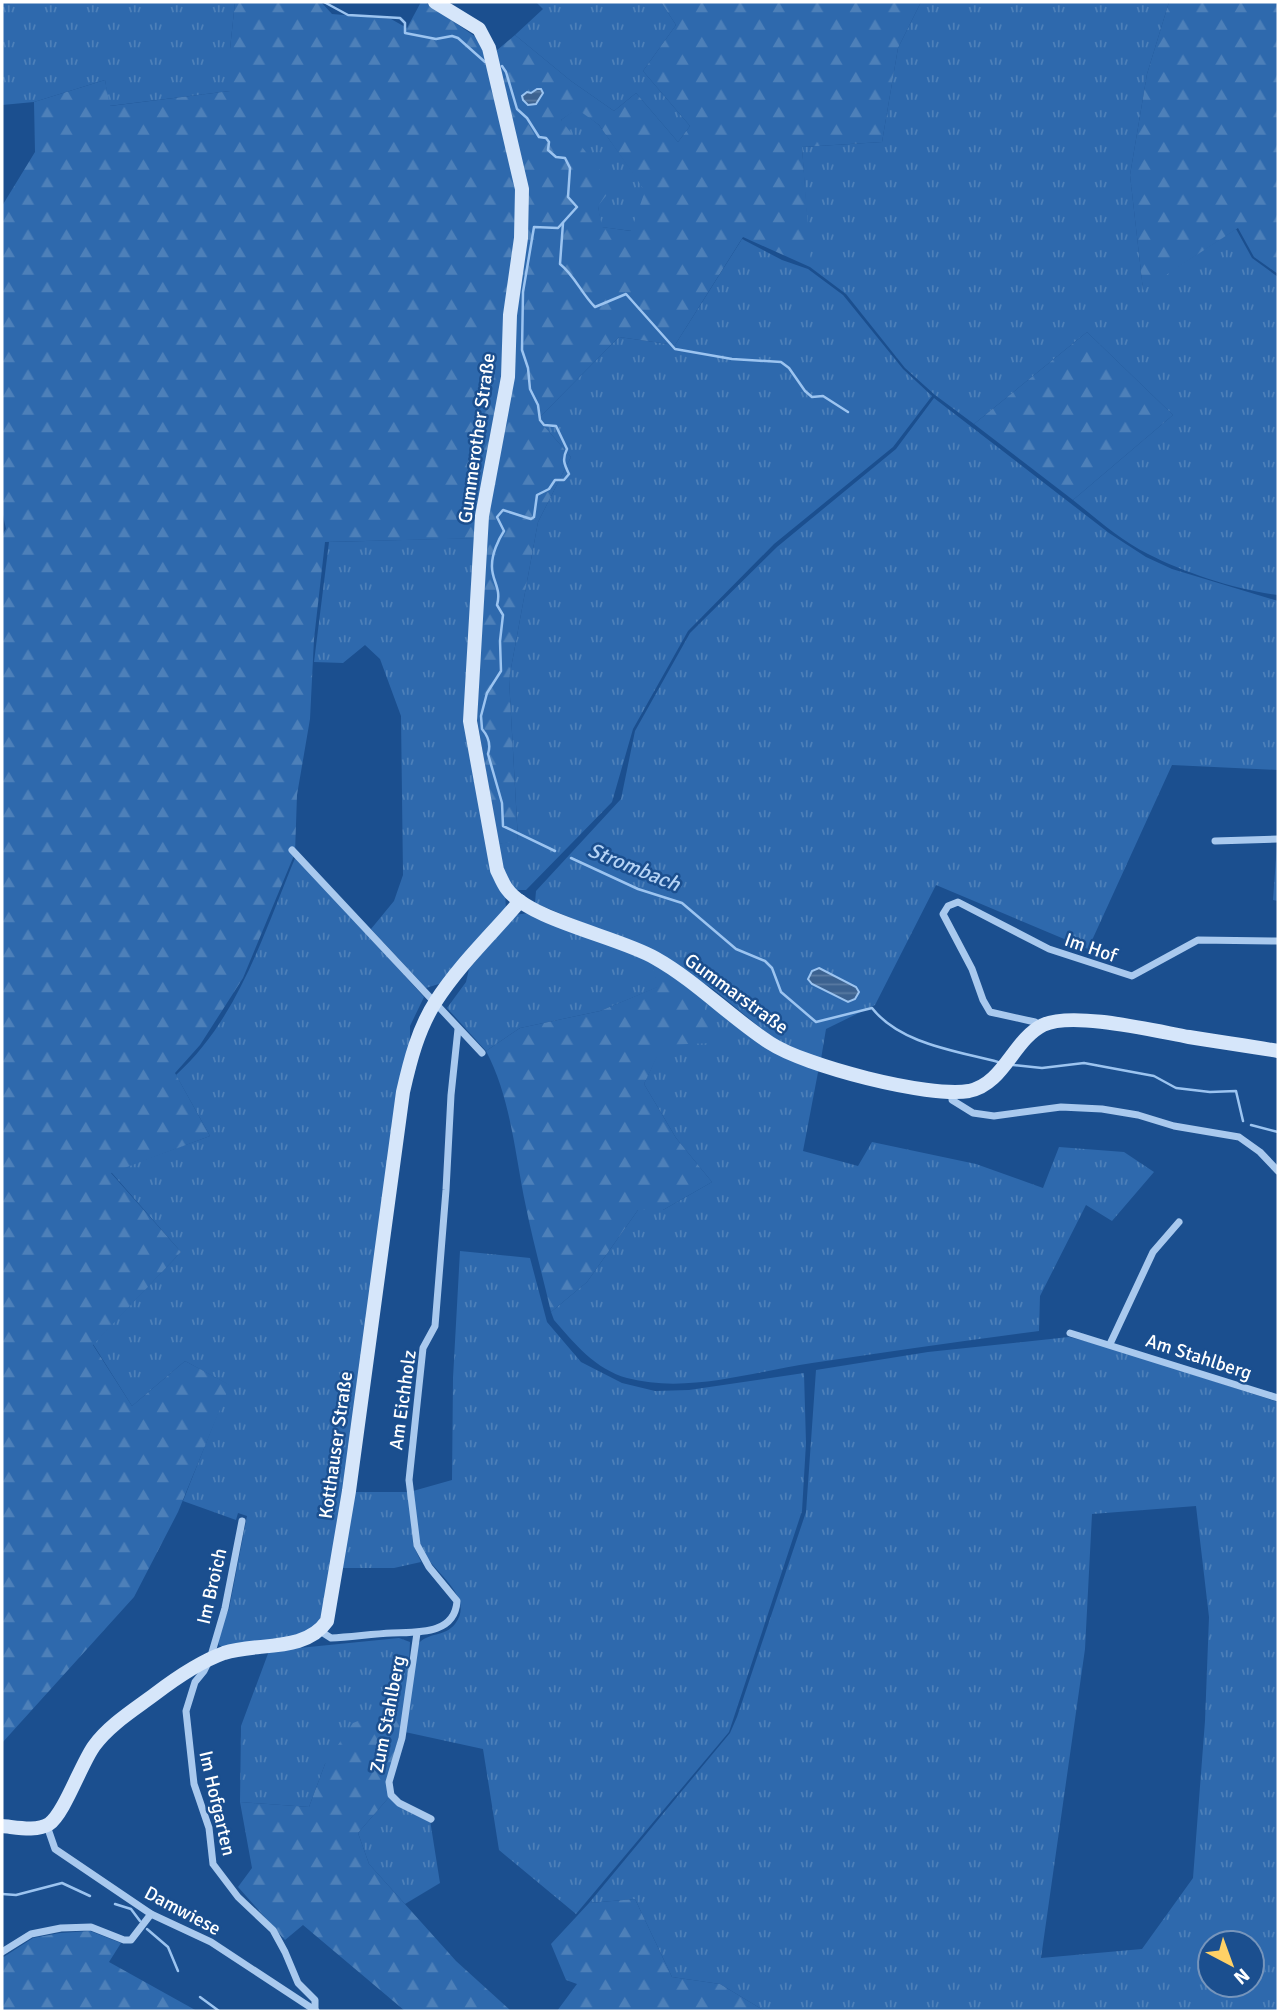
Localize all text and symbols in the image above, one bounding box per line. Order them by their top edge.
street label: Gummerother Straße [453,352,501,525]
water label: Strombach [584,837,684,897]
street label: Im Hof [1061,928,1122,969]
street label: Gummarstraße [680,948,793,1039]
street label: Am Stahlberg [1143,1329,1255,1385]
street label: Am Eichholz [384,1349,422,1452]
street label: Kotthauser Straße [314,1370,358,1520]
street label: Im Broich [192,1546,232,1626]
street label: Zum Stahlberg [365,1653,411,1775]
street label: Im Hofgarten [193,1748,241,1858]
street label: Damwiese [140,1881,225,1941]
north arrow [1196,1929,1266,1999]
text: N [1229,1963,1254,1989]

